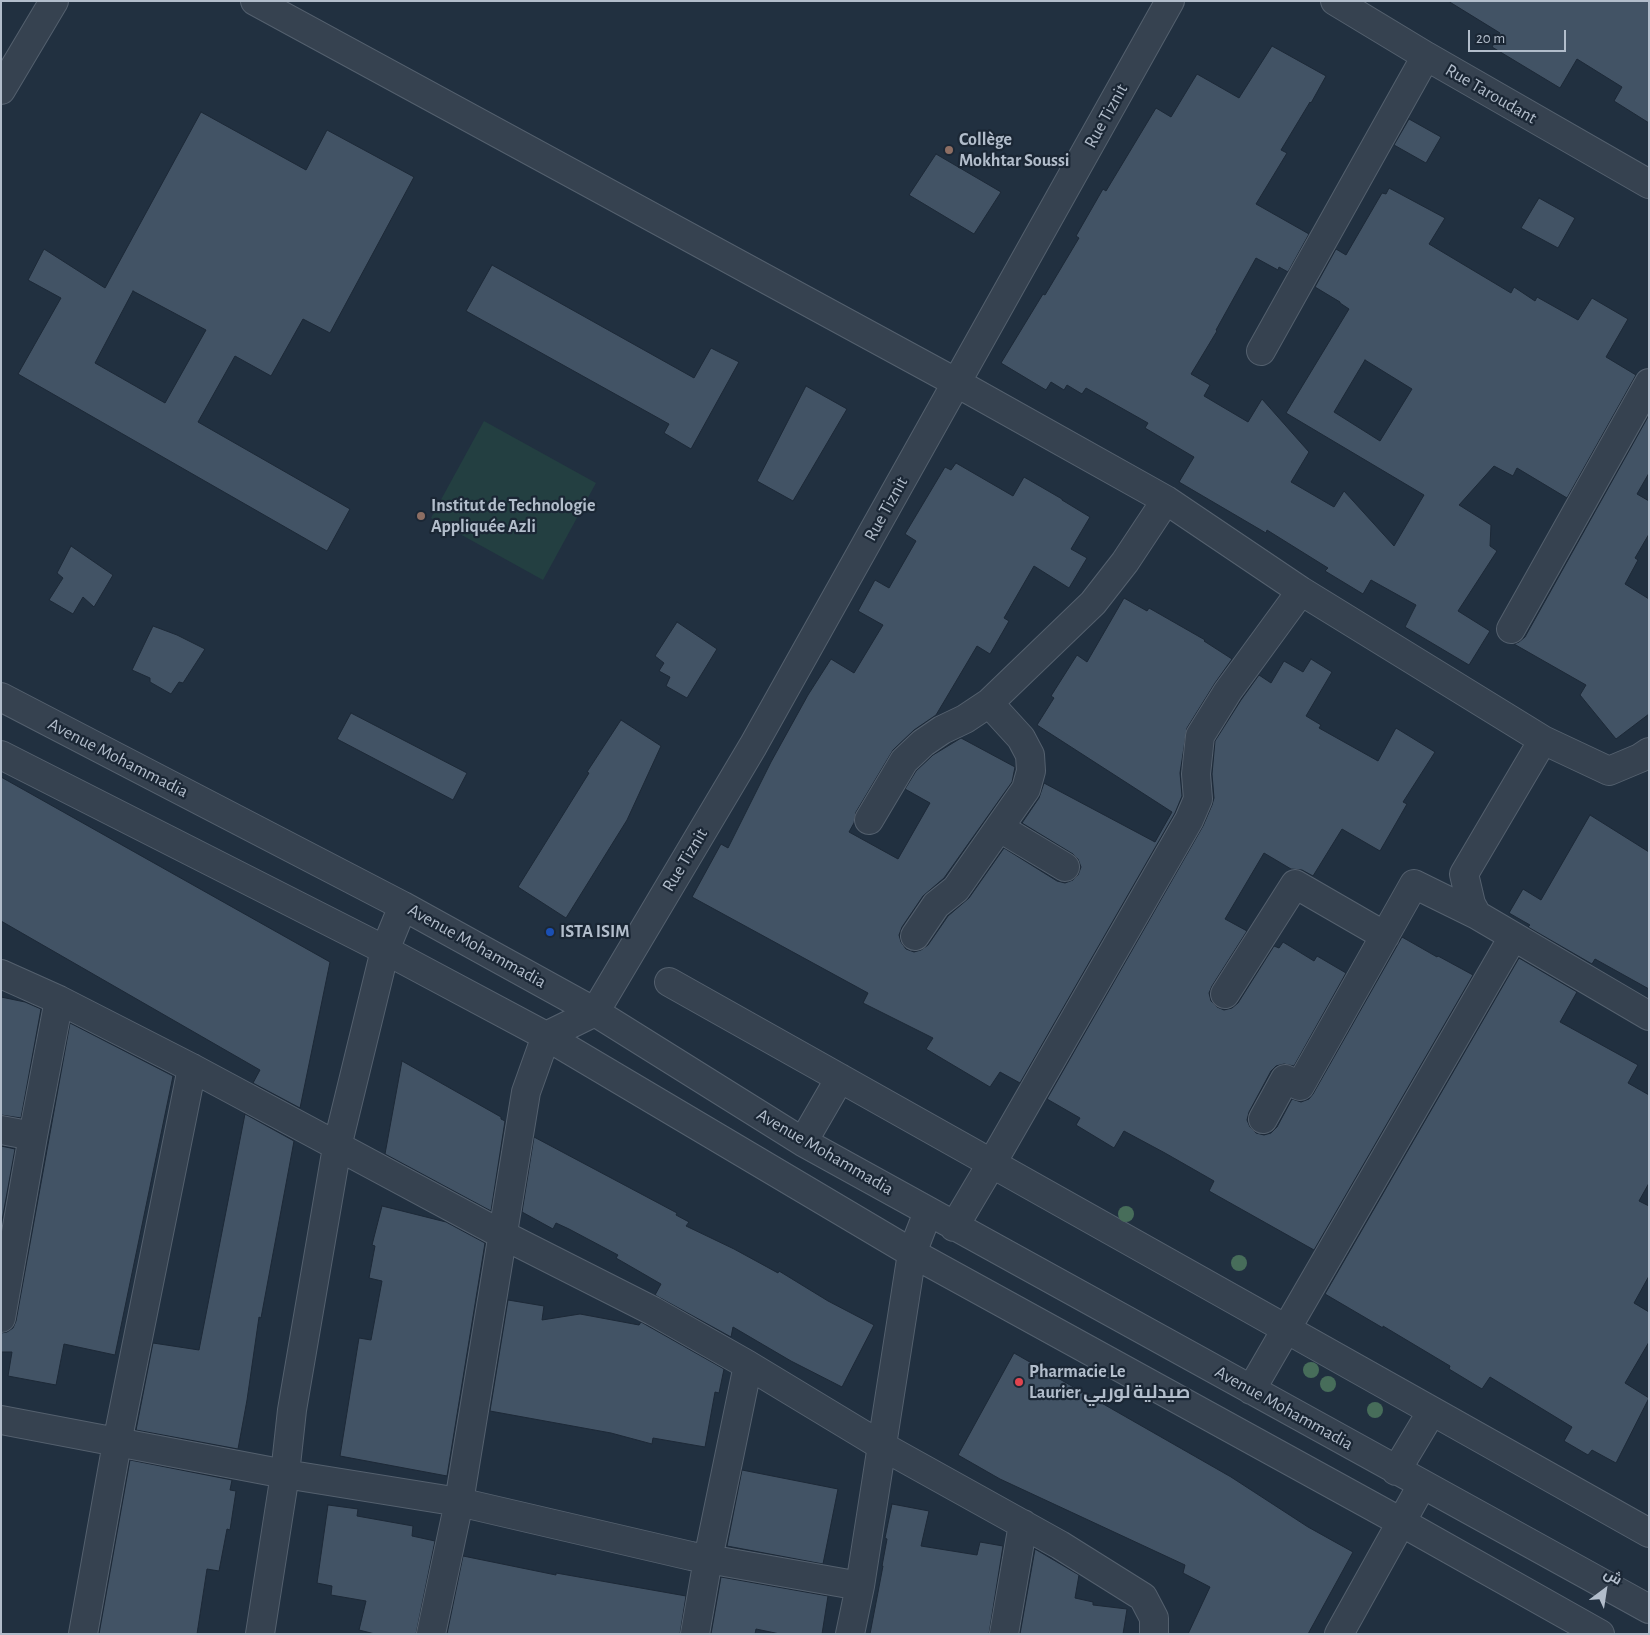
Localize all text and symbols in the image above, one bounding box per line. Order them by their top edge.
scale bar [1470,20,1568,52]
text: 20 m [1476,31,1505,46]
street label: Rue Taroudant [1441,59,1541,129]
street label: Rue Tiznit [1080,80,1132,152]
place label: Collège Mokhtar Soussi [959,129,1070,172]
marker: Collège Mokhtar Soussi [943,144,955,156]
street label: Rue Tiznit [860,473,912,545]
place label: Institut de Technologie Appliquée Azli [431,495,595,538]
marker: Institut de Technologie Appliquée Azli [415,510,427,522]
street label: Avenue Mohammadia [44,713,192,803]
street label: Rue Tiznit [658,824,712,896]
street label: Avenue Mohammadia [404,899,550,993]
place label: ISTA ISIM [560,921,630,943]
marker: ISTA ISIM [544,926,556,938]
street label: Avenue Mohammadia [753,1104,897,1200]
place label: Pharmacie Le Laurier صيدلية لوريي [1029,1361,1190,1404]
street label: Avenue Mohammadia [1211,1361,1357,1455]
marker: Pharmacie Le Laurier صيدلية لوريي [1013,1376,1025,1388]
north arrow [1580,1565,1630,1615]
text: ش [1601,1567,1624,1588]

